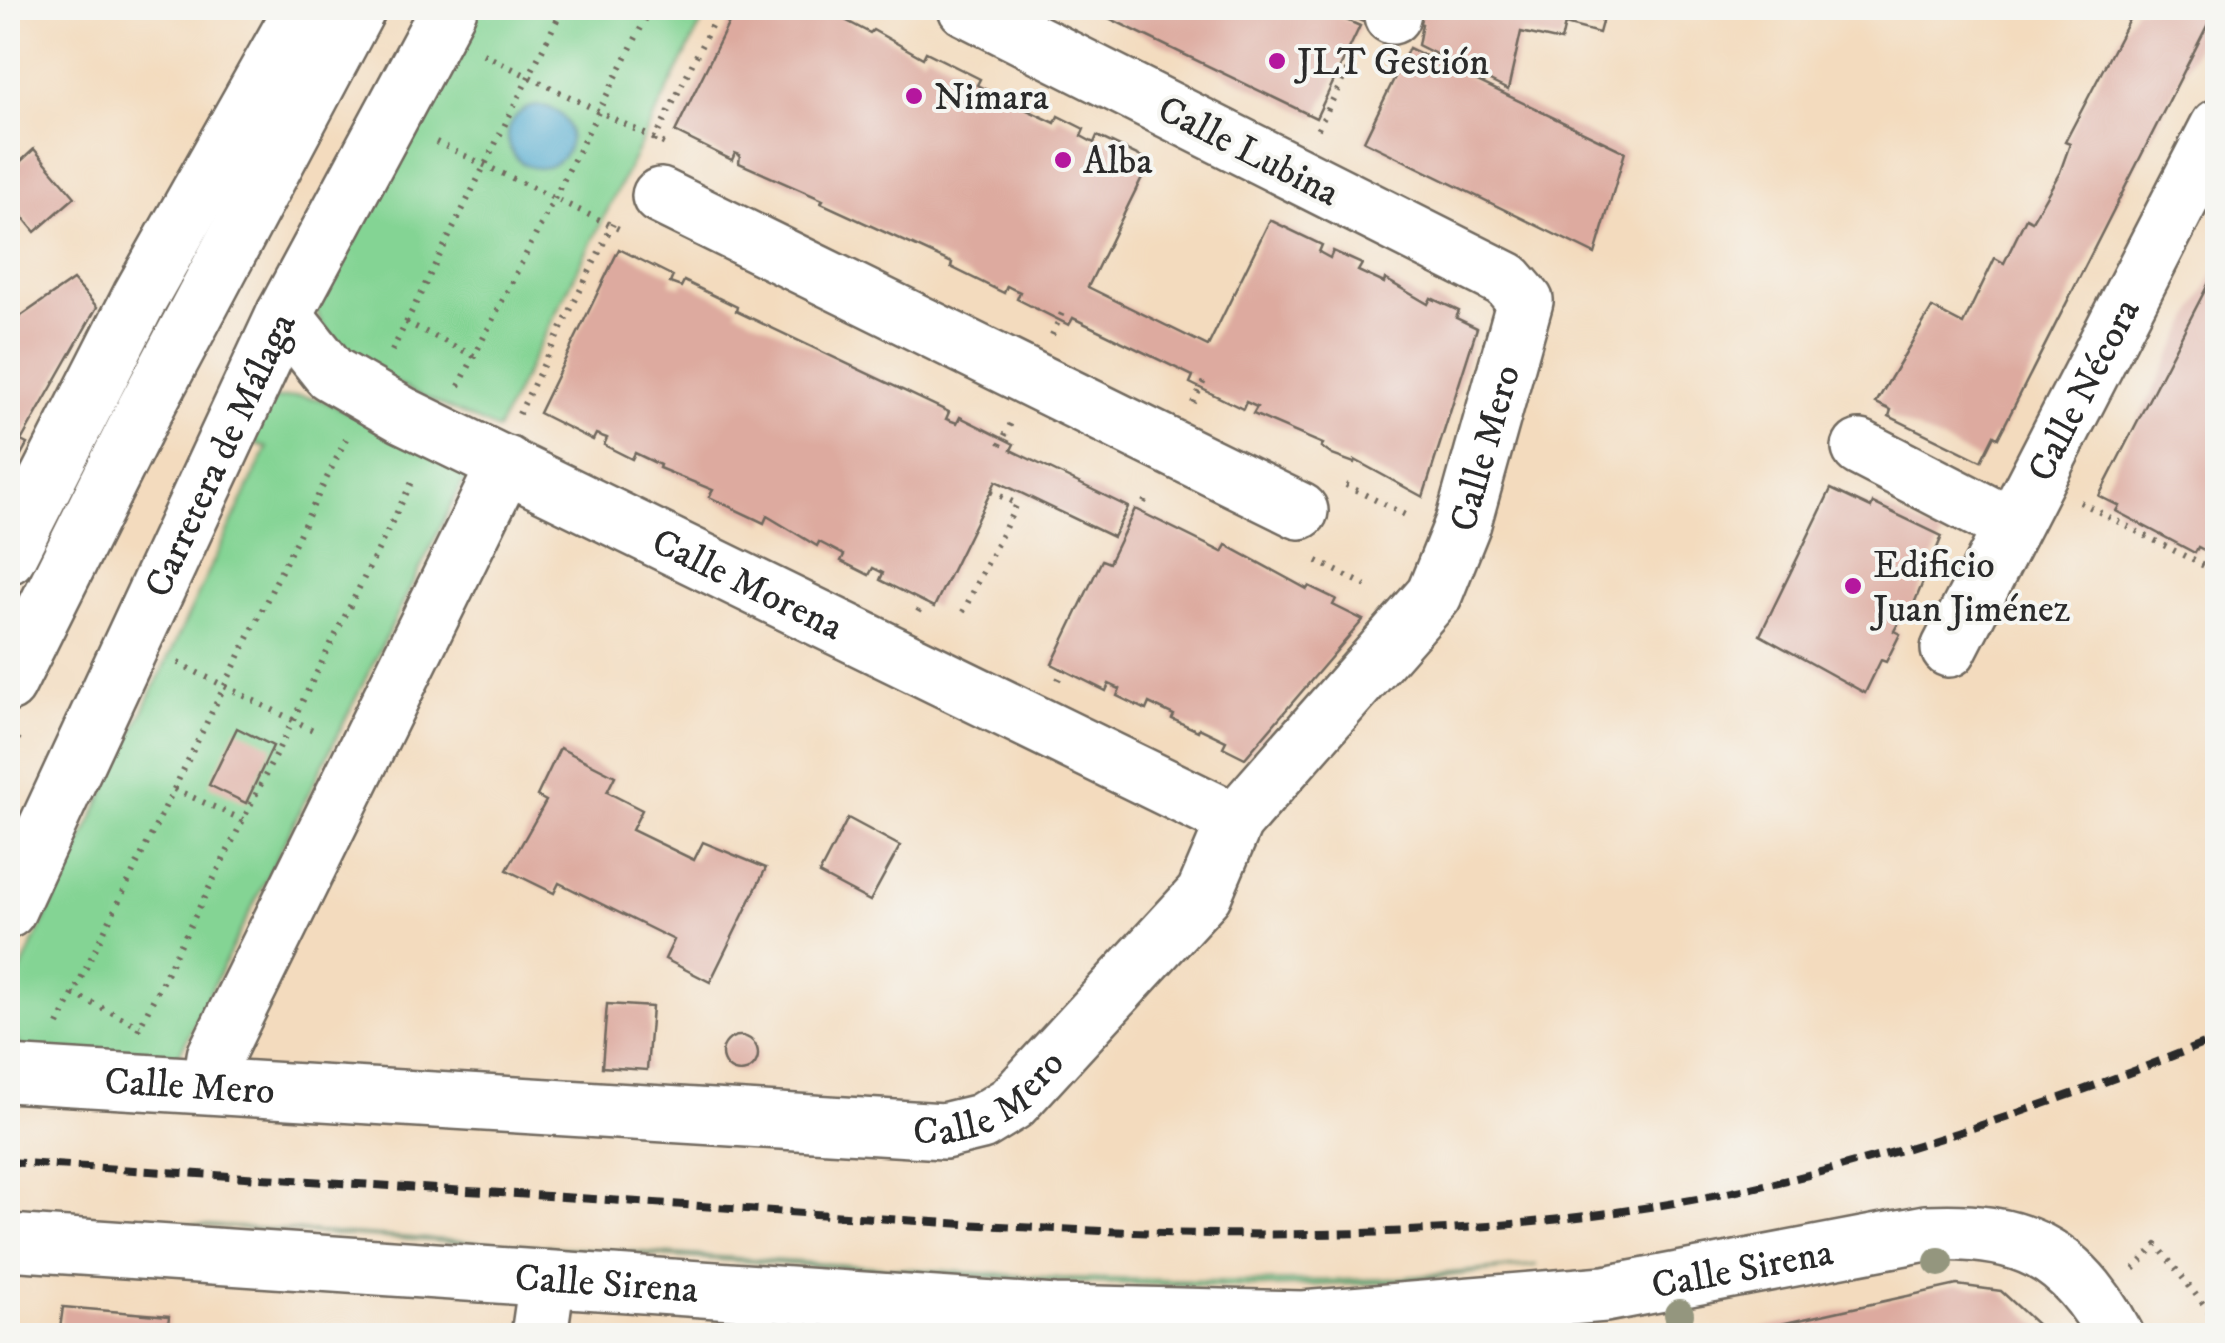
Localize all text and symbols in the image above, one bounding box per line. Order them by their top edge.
place label: JLT Gestión [1294,39,1489,87]
marker: JLT Gestión [1266,50,1288,72]
place label: Nimara [934,74,1049,122]
marker: Nimara [903,85,925,107]
street label: Calle Lubina [1149,86,1347,218]
place label: Alba [1083,138,1153,186]
marker: Alba [1052,149,1074,171]
street label: Calle Nécora [2018,291,2152,490]
street label: Carretera de Málaga [135,306,308,605]
street label: Calle Mero [1440,360,1532,537]
street label: Calle Morena [644,518,850,652]
place label: Edificio Juan Jiménez [1870,542,2070,634]
marker: Edificio Juan Jiménez [1842,575,1864,597]
street label: Calle Mero [911,1040,1075,1158]
street label: Calle Mero [103,1058,276,1116]
street label: Calle Sirena [1648,1229,1837,1311]
street label: Calle Sirena [513,1254,700,1315]

